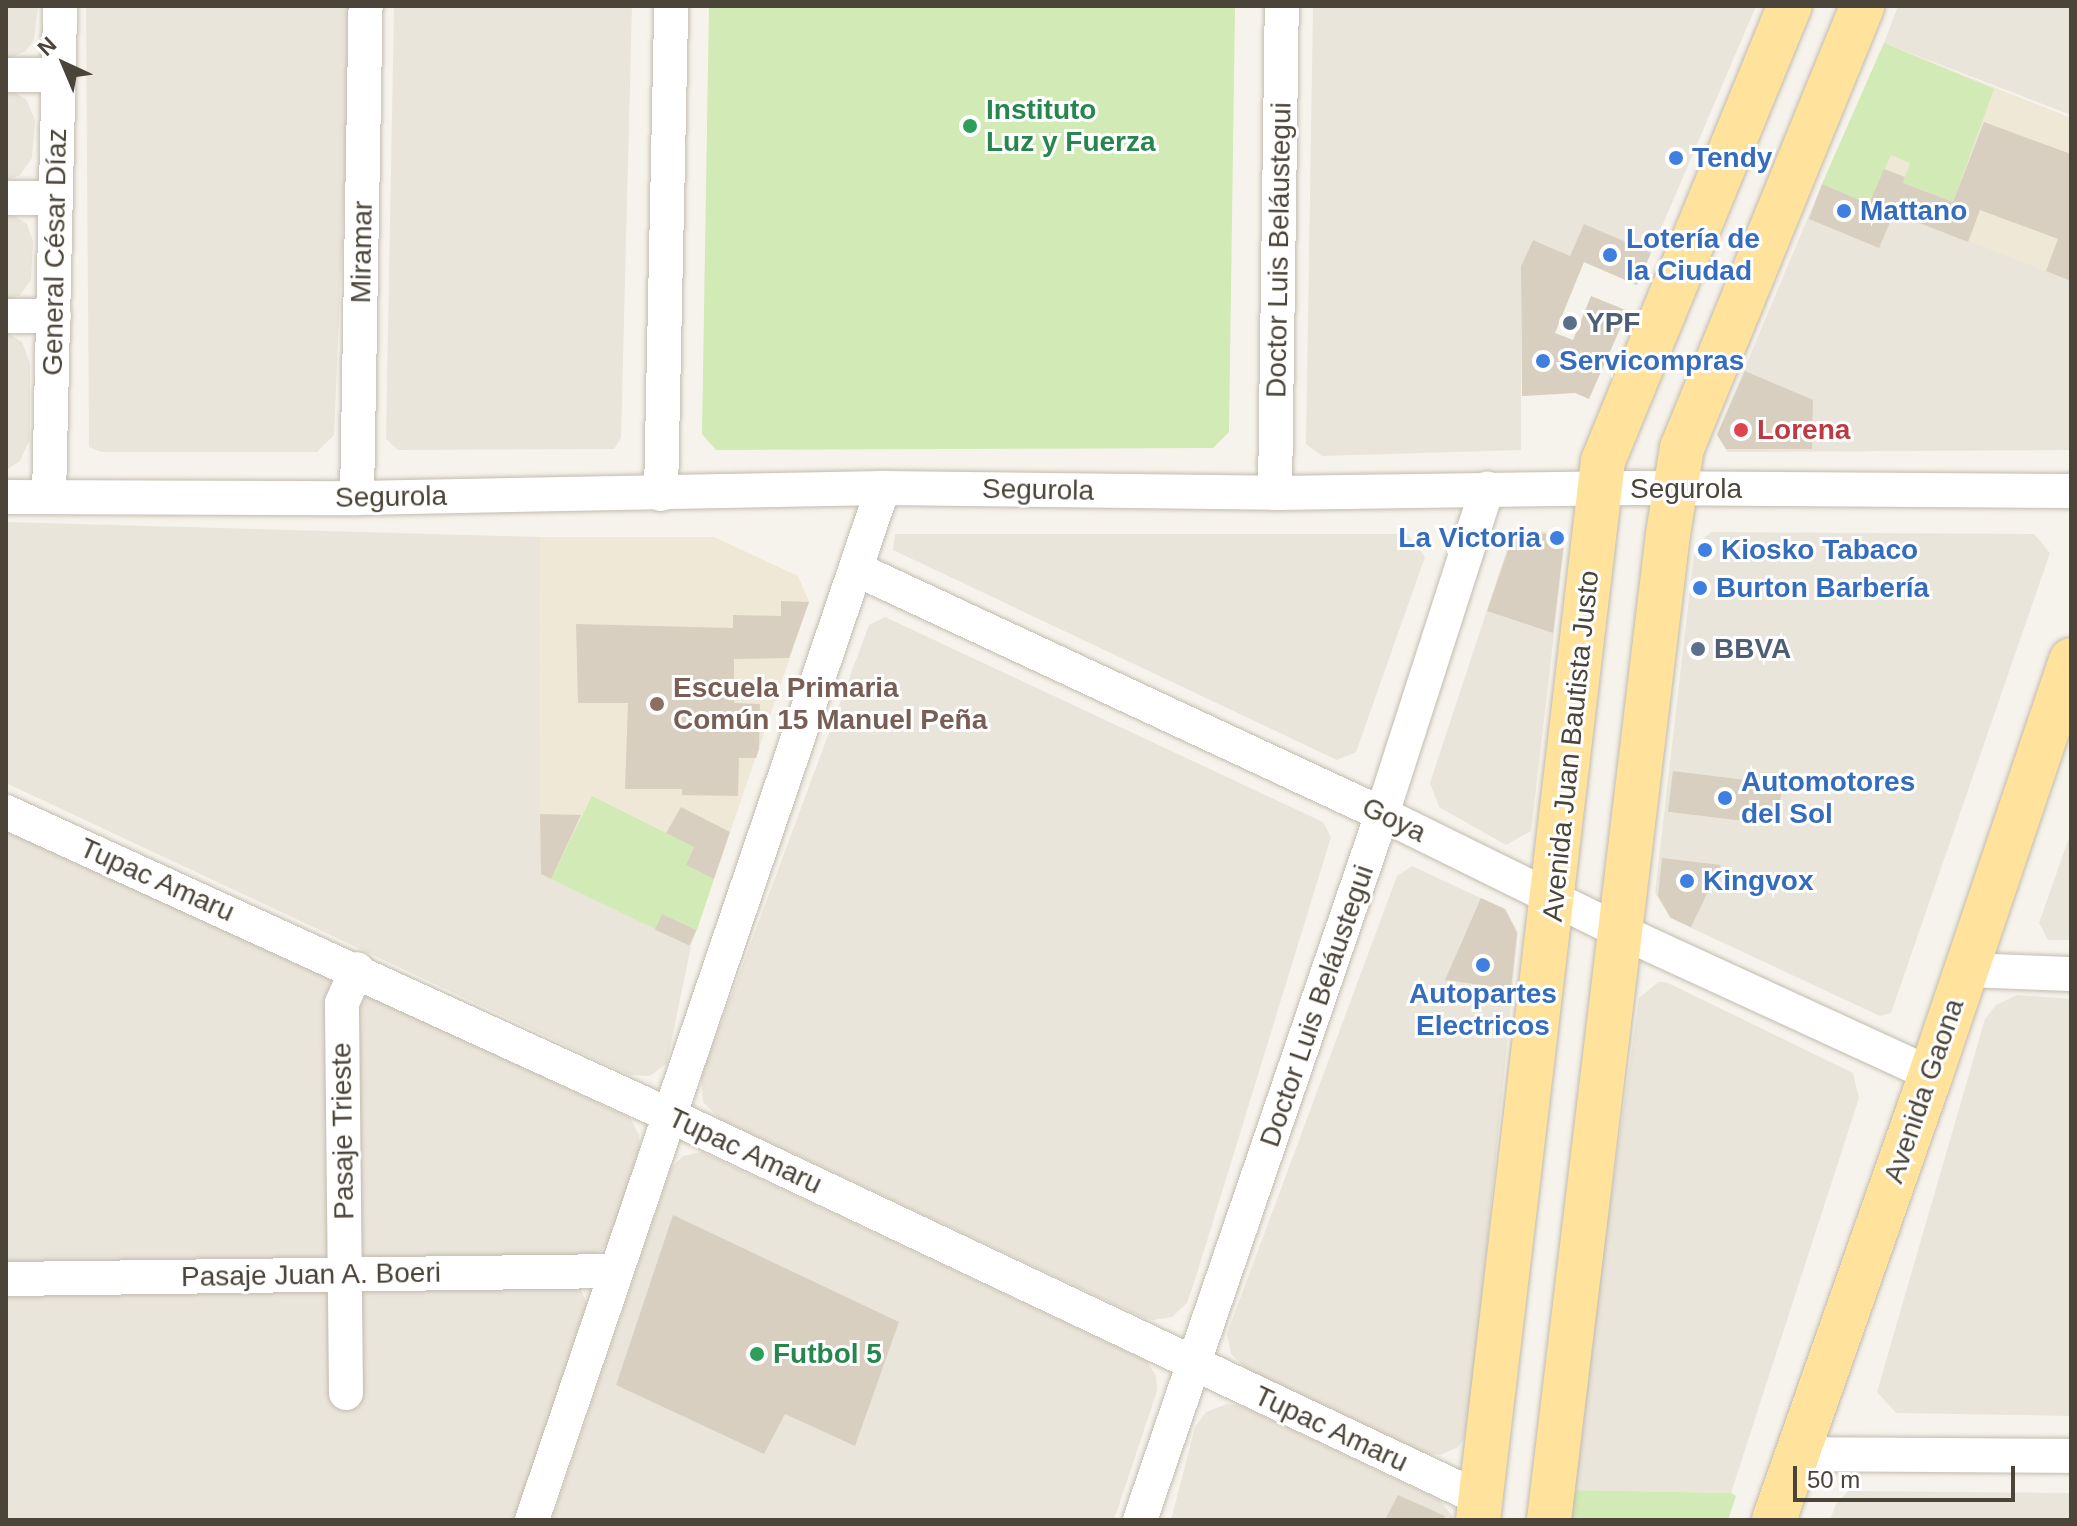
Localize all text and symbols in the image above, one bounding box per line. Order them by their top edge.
north arrow [24,24,104,104]
text: N [33,32,61,61]
place label: Instituto Luz y Fuerza [986,93,1156,159]
street label: Doctor Luis Beláustegui [1260,102,1298,398]
marker: Instituto Luz y Fuerza [961,117,979,135]
street label: General César Díaz [36,128,74,376]
place label: Tendy [1692,141,1772,175]
marker: Tendy [1667,149,1685,167]
place label: Mattano [1860,194,1967,228]
street label: Miramar [344,200,380,304]
marker: Mattano [1835,202,1853,220]
place label: Lotería de la Ciudad [1626,222,1760,288]
marker: Lotería de la Ciudad [1601,246,1619,264]
place label: YPF [1586,306,1640,340]
marker: YPF [1561,314,1579,332]
place label: Servicompras [1559,344,1744,378]
marker: Servicompras [1534,352,1552,370]
place label: Lorena [1757,413,1850,447]
marker: Lorena [1732,421,1750,439]
street label: Segurola [982,472,1094,508]
street label: Segurola [1630,472,1742,506]
street label: Segurola [335,479,447,515]
place label: La Victoria [1398,521,1541,555]
marker: La Victoria [1548,529,1566,547]
place label: Kiosko Tabaco [1721,533,1918,567]
marker: Kiosko Tabaco [1696,541,1714,559]
street label: Avenida Juan Bautista Justo [1536,569,1606,923]
place label: Burton Barbería [1716,571,1929,605]
marker: Burton Barbería [1691,579,1709,597]
place label: BBVA [1714,632,1791,666]
marker: BBVA [1689,640,1707,658]
place label: Escuela Primaria Común 15 Manuel Peña [673,671,987,737]
marker: Escuela Primaria Común 15 Manuel Peña [648,695,666,713]
place label: Automotores del Sol [1741,765,1915,831]
marker: Automotores del Sol [1716,789,1734,807]
street label: Goya [1357,790,1431,850]
street label: Tupac Amaru [74,831,240,929]
street label: Doctor Luis Beláustegui [1253,861,1381,1151]
place label: Kingvox [1703,864,1813,898]
marker: Kingvox [1678,872,1696,890]
marker: Autopartes Electricos [1474,956,1492,974]
place label: Autopartes Electricos [1409,977,1557,1043]
street label: Avenida Gaona [1877,995,1971,1187]
street label: Pasaje Trieste [325,1042,361,1220]
street label: Tupac Amaru [662,1100,828,1202]
street label: Pasaje Juan A. Boeri [180,1256,442,1294]
place label: Futbol 5 [773,1337,882,1371]
marker: Futbol 5 [748,1345,766,1363]
street label: Tupac Amaru [1248,1378,1414,1480]
scale bar [1797,1450,2019,1500]
text: 50 m [1807,1466,1860,1493]

